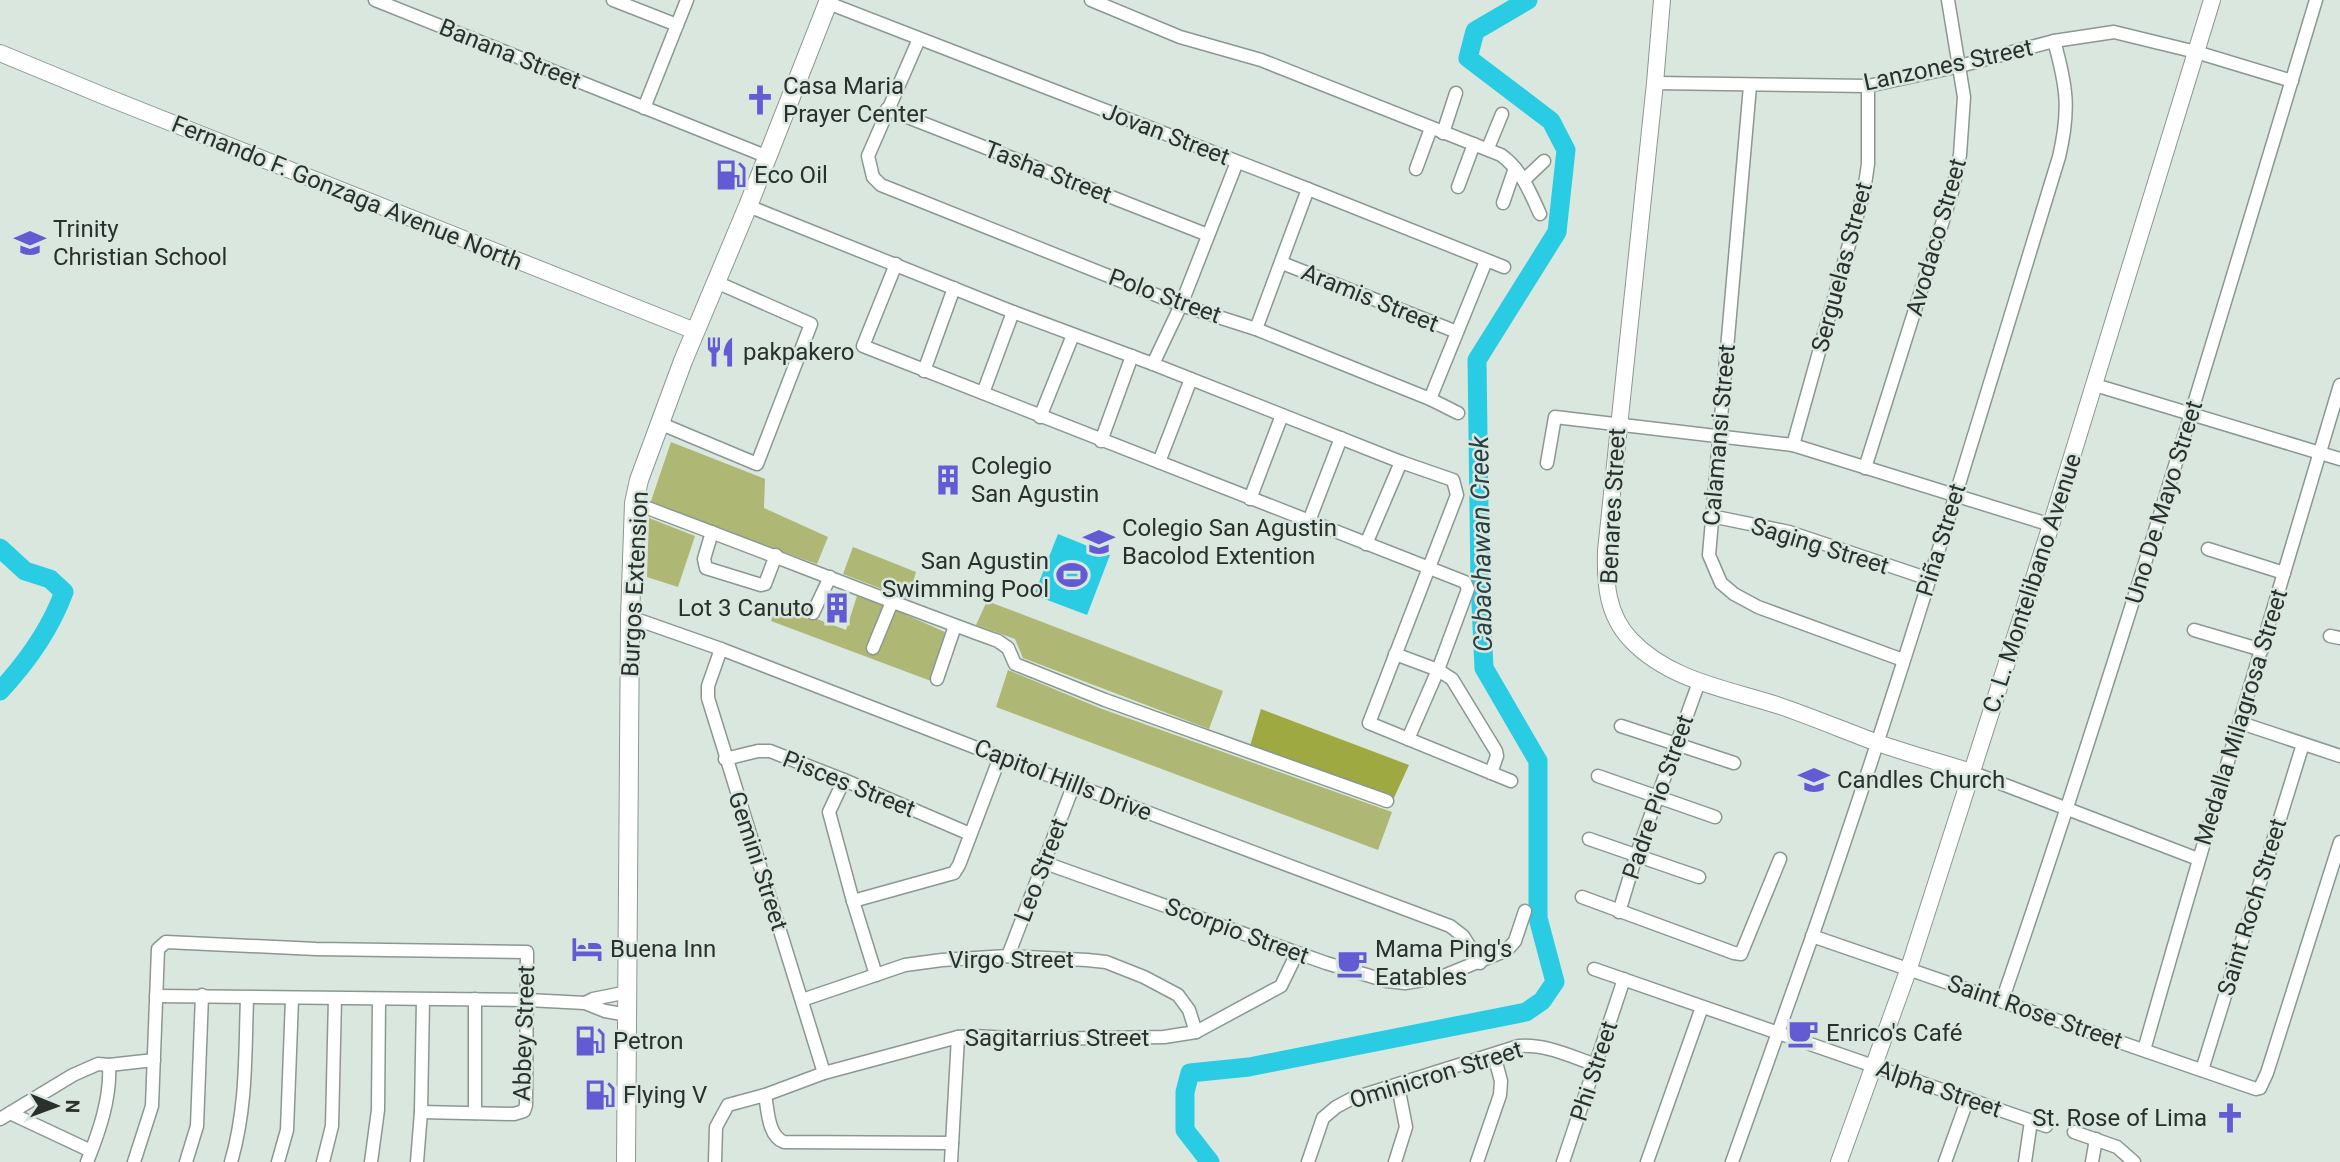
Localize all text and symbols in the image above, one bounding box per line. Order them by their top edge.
street label: Banana Street [435,13,585,95]
street label: Lanzones Street [1861,33,2035,97]
place label: Casa Maria Prayer Center [783,72,927,128]
church icon: Casa Maria Prayer Center [743,83,777,117]
street label: Jovan Street [1099,97,1234,171]
street label: Fernando F. Gonzaga Avenue North [168,110,526,276]
street label: Tasha Street [980,135,1116,209]
street label: Avodaco Street [1900,155,1972,319]
fuel station icon: Eco Oil [714,158,748,192]
place label: Eco Oil [754,161,828,189]
street label: Serguelas Street [1806,179,1878,355]
place label: Trinity Christian School [53,215,227,271]
school or university icon: Trinity Christian School [13,226,47,260]
street label: Aramis Street [1298,258,1443,338]
street label: Polo Street [1105,263,1225,329]
restaurant icon: pakpakero [703,335,737,369]
place label: pakpakero [743,338,854,366]
street label: Calamansi Street [1697,343,1741,527]
street label: Uno De Mayo Street [2120,397,2208,607]
street label: Benares Street [1595,427,1631,585]
water label: Cabachawan Creek [1464,435,1498,652]
street label: C. L. Montelibano Avenue [1977,450,2087,716]
place label: Colegio San Agustin [971,452,1099,508]
building icon: Colegio San Agustin [931,463,965,497]
street label: Piña Street [1911,480,1971,600]
street label: Burgos Extension [616,490,654,678]
street label: Saging Street [1748,512,1892,580]
place label: Colegio San Agustin Bacolod Extention [1122,514,1337,570]
school or university icon: Colegio San Agustin Bacolod Extention [1082,525,1116,559]
place label: San Agustin Swimming Pool [882,547,1049,603]
sports icon: San Agustin Swimming Pool [1055,558,1089,592]
street label: Medalla Milagrosa Street [2189,585,2293,848]
building icon: Lot 3 Canuto [820,591,854,625]
place label: Lot 3 Canuto [678,594,814,622]
street label: Padre Pio Street [1617,711,1699,883]
street label: Capitol Hills Drive [970,733,1156,827]
street label: Pisces Street [779,745,919,823]
school or university icon: Candles Church [1797,763,1831,797]
place label: Candles Church [1837,766,2005,794]
street label: Gemini Street [722,788,794,934]
street label: Leo Street [1008,814,1074,926]
street label: Saint Roch Street [2212,815,2292,999]
street label: Scorpio Street [1161,892,1313,970]
hotel icon: Buena Inn [570,932,604,966]
place label: Buena Inn [610,935,716,963]
place label: Mama Ping's Eatables [1375,935,1512,991]
street label: Virgo Street [948,946,1074,974]
cafe icon: Mama Ping's Eatables [1335,946,1369,980]
street label: Abbey Street [508,965,540,1101]
street label: Saint Rose Street [1944,969,2126,1055]
cafe icon: Enrico's Café [1786,1016,1820,1050]
street label: Phi Street [1565,1017,1623,1125]
place label: Enrico's Café [1826,1019,1963,1047]
fuel station icon: Petron [573,1024,607,1058]
street label: Sagitarrius Street [965,1024,1149,1052]
place label: Petron [613,1027,683,1055]
street label: Ominicron Street [1346,1035,1526,1115]
street label: Alpha Street [1873,1055,2005,1124]
north arrow [21,1071,91,1141]
fuel station icon: Flying V [583,1078,617,1112]
place label: Flying V [623,1081,707,1109]
text: N [61,1099,84,1113]
church icon: St. Rose of Lima [2213,1101,2247,1135]
place label: St. Rose of Lima [2032,1104,2207,1132]

